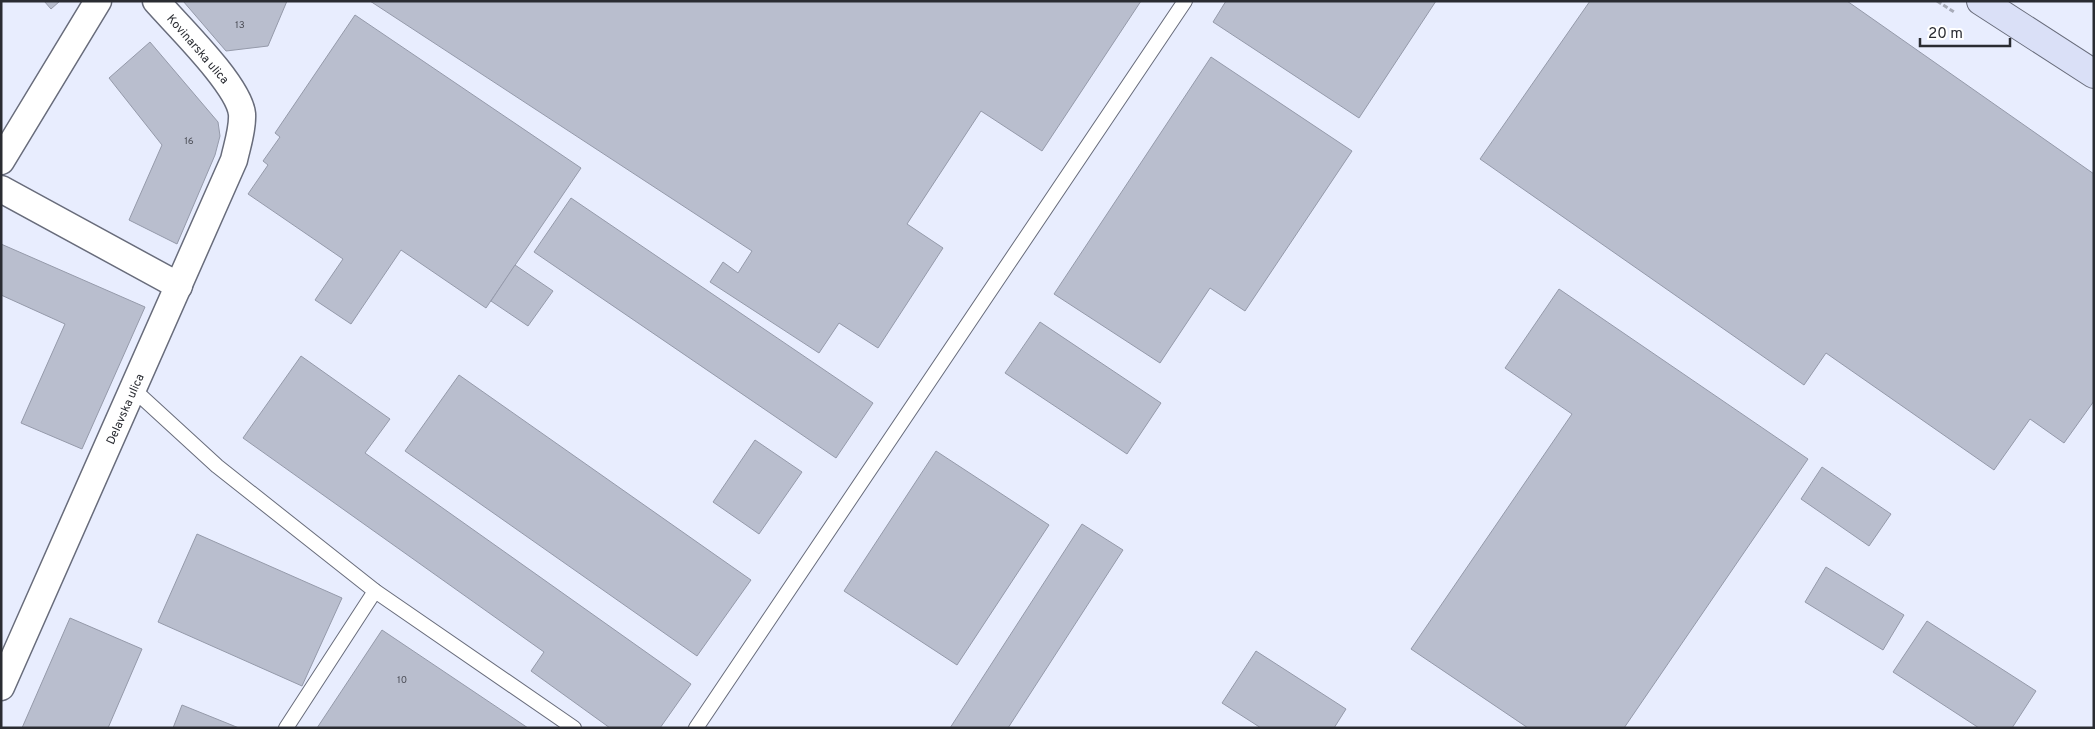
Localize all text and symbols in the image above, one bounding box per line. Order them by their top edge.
street label: Kovinarska ulica [163,11,232,88]
scale bar [1920,15,2010,47]
house number: 13 [235,19,245,32]
text: 20 m [1928,25,1963,44]
house number: 16 [184,135,194,148]
street label: Delavska ulica [103,372,149,447]
house number: 10 [397,674,407,687]

